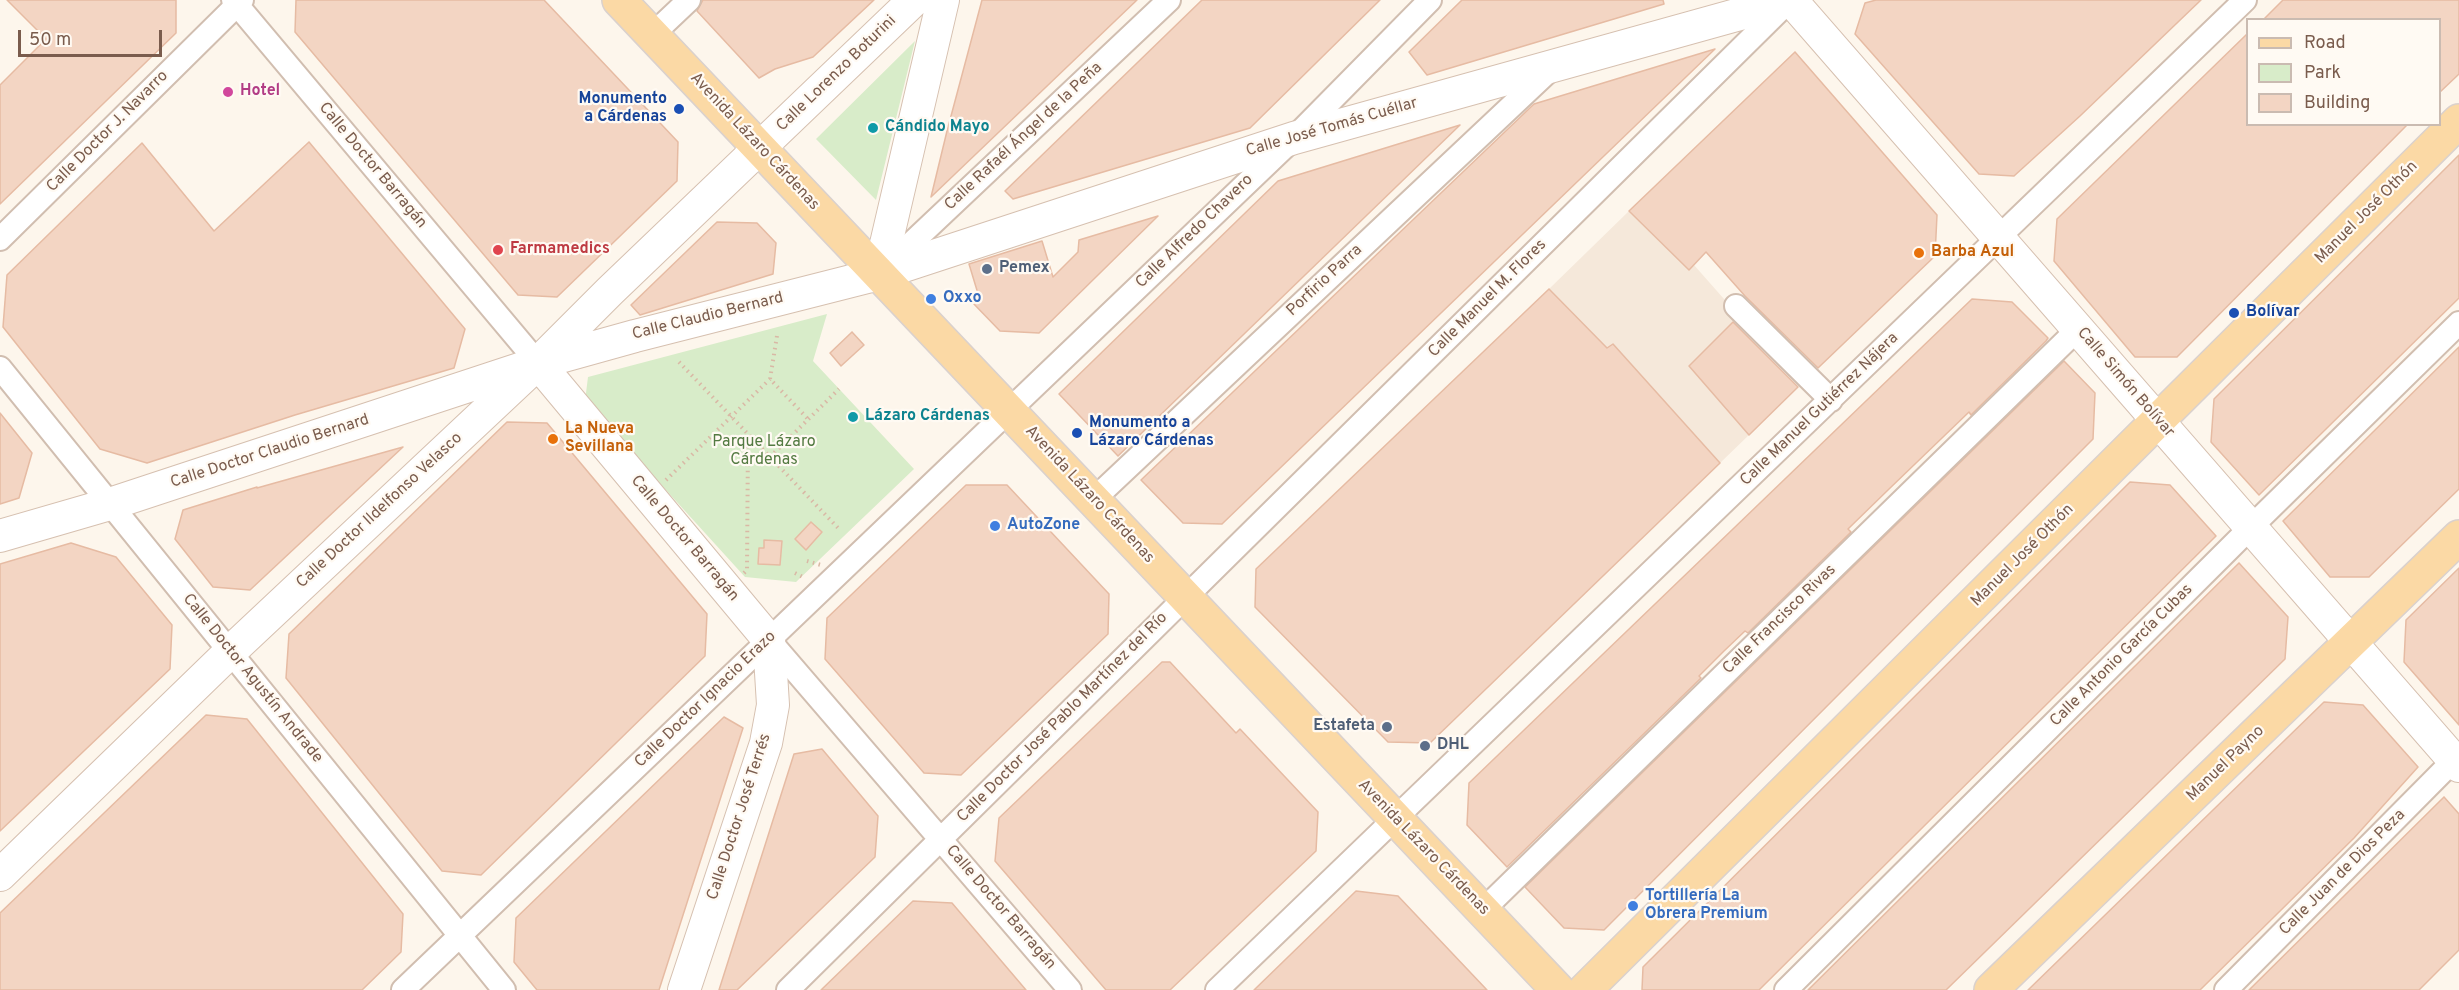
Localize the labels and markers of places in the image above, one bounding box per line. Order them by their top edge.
place label: Hotel [240,82,280,102]
marker: Hotel [221,85,235,99]
place label: Monumento a Cárdenas [579,90,667,128]
marker: Monumento a Cárdenas [672,102,686,116]
place label: Cándido Mayo [885,118,989,138]
marker: Cándido Mayo [866,121,880,135]
place label: Farmamedics [510,240,610,260]
marker: Farmamedics [491,243,505,257]
place label: Barba Azul [1931,243,2014,263]
marker: Barba Azul [1912,246,1926,260]
place label: Pemex [999,259,1050,279]
marker: Pemex [980,262,994,276]
place label: Oxxo [943,289,982,309]
marker: Oxxo [924,292,938,306]
place label: Bolívar [2246,303,2300,323]
marker: Bolívar [2227,306,2241,320]
place label: Lázaro Cárdenas [865,407,990,427]
marker: Lázaro Cárdenas [846,410,860,424]
place label: Monumento a Lázaro Cárdenas [1089,414,1214,452]
place label: La Nueva Sevillana [565,420,634,458]
marker: Monumento a Lázaro Cárdenas [1070,426,1084,440]
marker: La Nueva Sevillana [546,432,560,446]
place label: AutoZone [1007,516,1080,536]
marker: AutoZone [988,519,1002,533]
place label: Estafeta [1313,717,1375,737]
marker: Estafeta [1380,720,1394,734]
place label: DHL [1437,736,1469,756]
marker: DHL [1418,739,1432,753]
place label: Tortillería La Obrera Premium [1645,887,1768,925]
marker: Tortillería La Obrera Premium [1626,899,1640,913]

